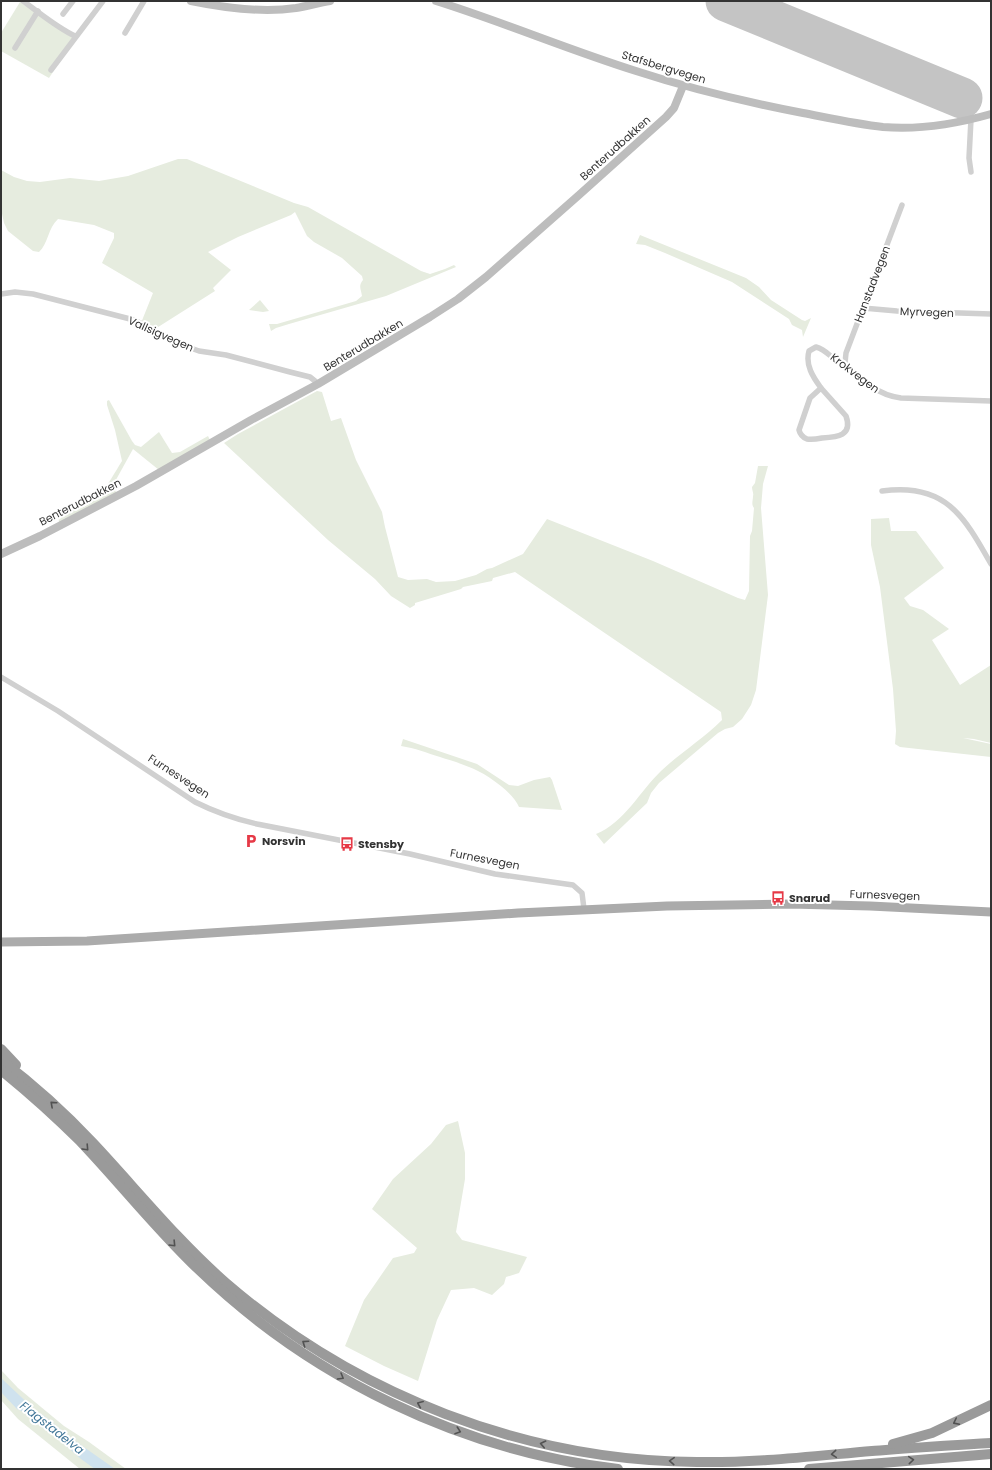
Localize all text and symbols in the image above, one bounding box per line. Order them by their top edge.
street label: Stafsbergvegen [620,47,708,87]
street label: Benterudbakken [576,112,654,184]
street label: Hanstadvegen [850,243,894,325]
street label: Myrvegen [900,303,954,321]
street label: Vallsigvegen [126,312,196,356]
street label: Benterudbakken [320,315,406,375]
street label: Krokvegen [827,349,883,397]
street label: Benterudbakken [36,474,124,530]
street label: Furnesvegen [145,750,213,802]
parking icon: Norsvin [243,833,259,849]
place label: Norsvin [262,833,306,849]
bus stop icon: Stensby [339,836,355,852]
place label: Stensby [358,836,404,852]
street label: Furnesvegen [449,844,521,874]
street label: Furnesvegen [849,886,921,904]
bus stop icon: Snarud [770,890,786,906]
place label: Snarud [789,890,830,906]
one-way arrow [50,1101,58,1108]
one-way arrow [81,1143,89,1151]
one-way arrow [168,1240,175,1247]
one-way arrow [302,1340,309,1348]
one-way arrow [337,1372,344,1379]
water label: Flagstadelva [17,1397,88,1458]
one-way arrow [416,1401,424,1409]
one-way arrow [953,1418,960,1425]
one-way arrow [455,1426,462,1435]
one-way arrow [540,1440,546,1448]
one-way arrow [831,1450,837,1459]
one-way arrow [908,1456,914,1465]
one-way arrow [669,1457,675,1466]

